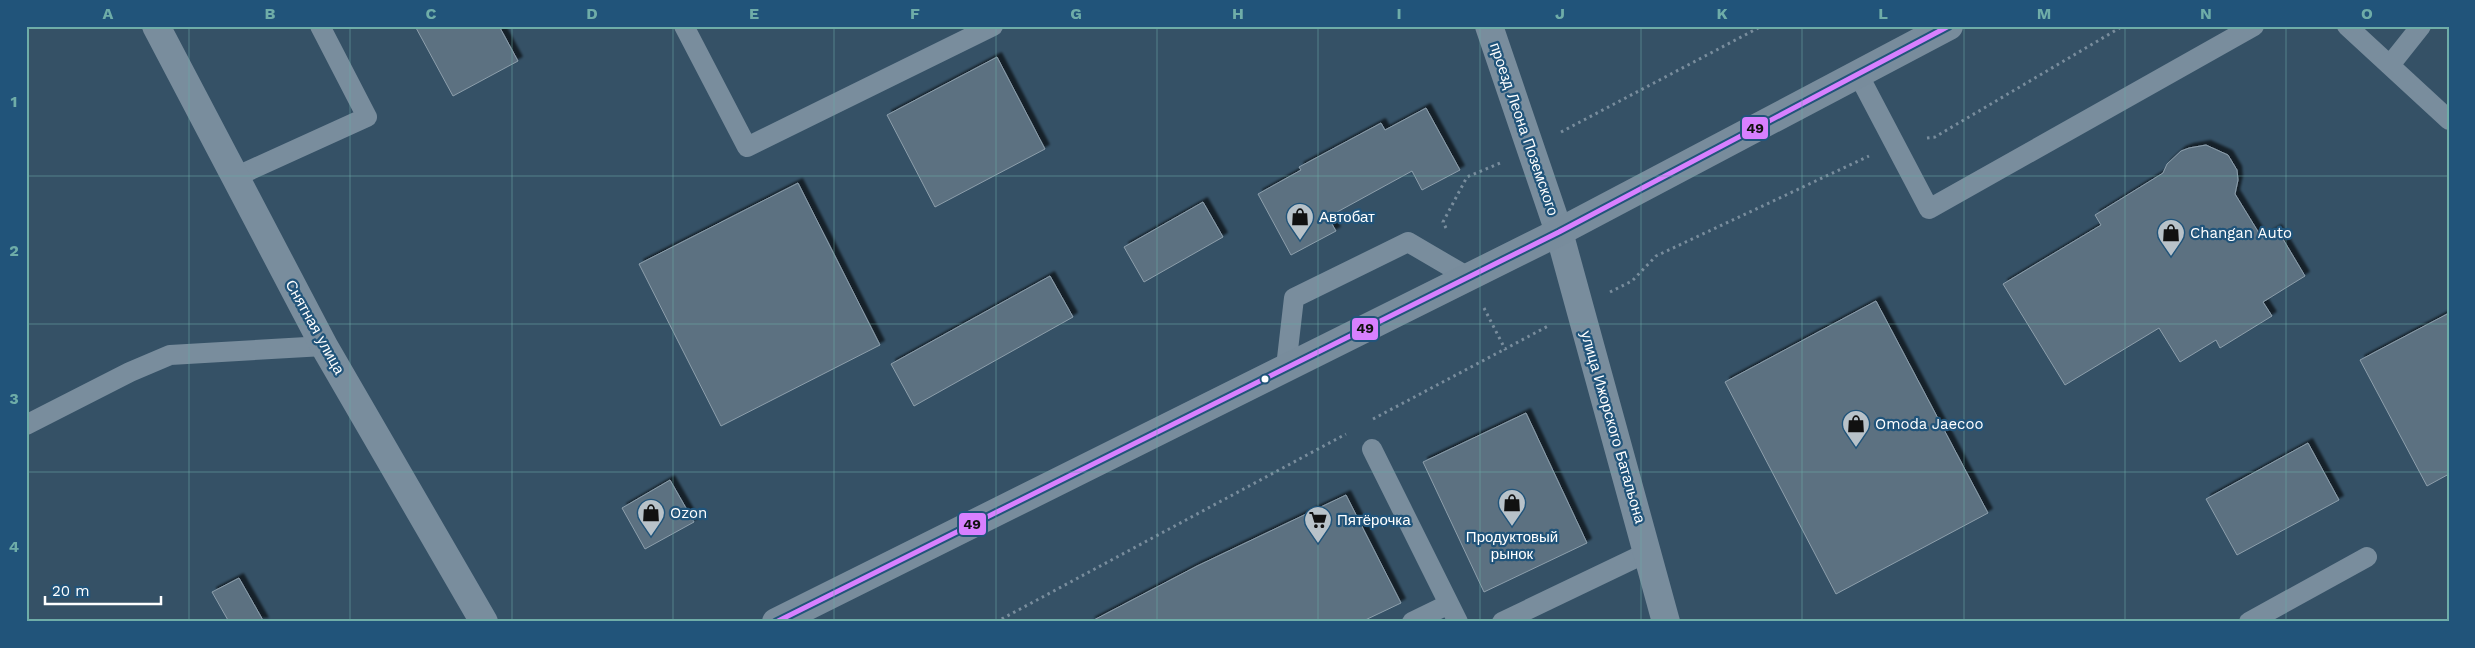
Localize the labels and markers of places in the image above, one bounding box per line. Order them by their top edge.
shop icon: Автобат [1285,202,1315,241]
place label: Автобат [1319,208,1375,226]
shop icon: Changan Auto [2156,218,2186,257]
place label: Changan Auto [2190,224,2292,242]
unlabelled marker [1260,374,1270,384]
shop icon: Omoda Jaecoo [1841,409,1871,448]
place label: Omoda Jaecoo [1875,415,1984,433]
shop icon: Продуктовый рынок [1497,488,1527,527]
shop icon: Ozon [636,498,666,537]
place label: Ozon [670,504,707,522]
supermarket icon: Пятёрочка [1303,505,1333,544]
place label: Пятёрочка [1337,511,1411,529]
place label: Продуктовый рынок [1466,528,1558,563]

